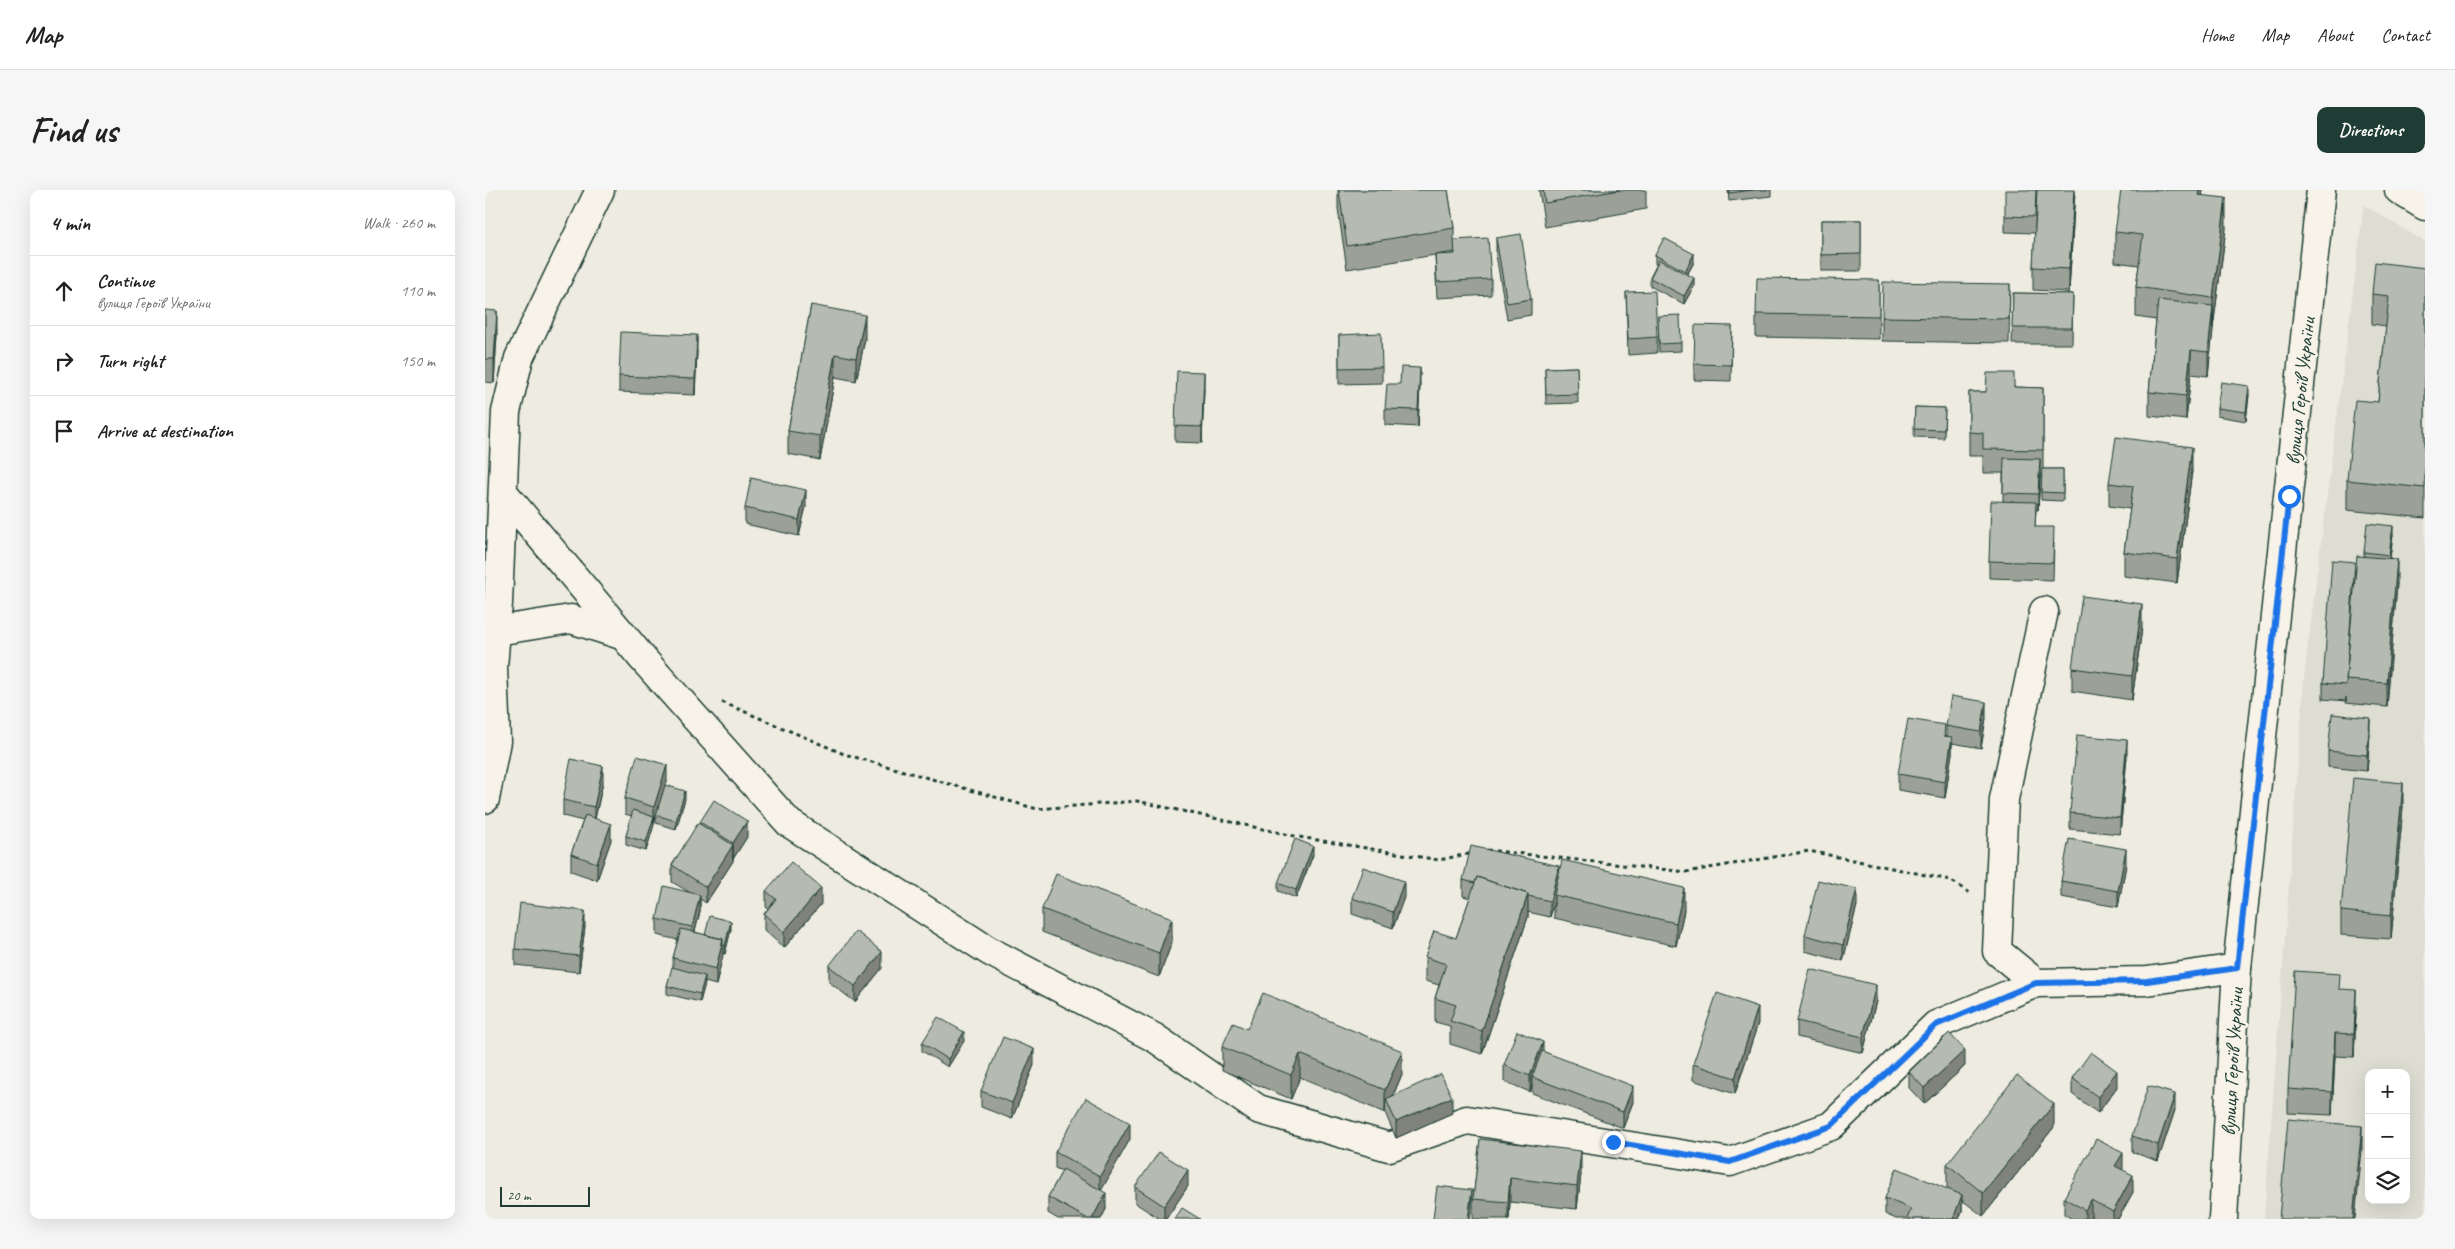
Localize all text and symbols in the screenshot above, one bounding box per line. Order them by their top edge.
text: Map [25,20,62,50]
text: Home [2201,24,2234,46]
text: Map [2262,24,2289,46]
text: About [2317,24,2353,46]
text: Contact [2381,24,2430,46]
button: Directions [2317,107,2425,153]
text: Find us [30,108,117,153]
text: 4 min [50,210,90,236]
text: Walk · 260 m [363,213,435,233]
text: Continue [97,269,154,293]
icon: ahead [50,277,78,305]
text: 110 m [401,281,435,301]
text: вулиця Героїв України [97,293,210,313]
street label: вулиця Героїв України [2279,315,2321,466]
icon: right [50,347,78,375]
text: Turn right [97,349,164,373]
text: 150 m [401,351,435,371]
icon: arrive [50,417,78,445]
text: Arrive at destination [97,419,233,443]
route start [2278,485,2301,508]
street label: вулиця Героїв України [2215,986,2249,1137]
map controls [2365,1069,2410,1204]
button: + [2365,1069,2410,1114]
button: − [2365,1114,2410,1159]
route end [1602,1131,1625,1154]
button: layers [2365,1159,2410,1204]
scale bar [500,1184,590,1207]
text: 20 m [507,1187,531,1204]

